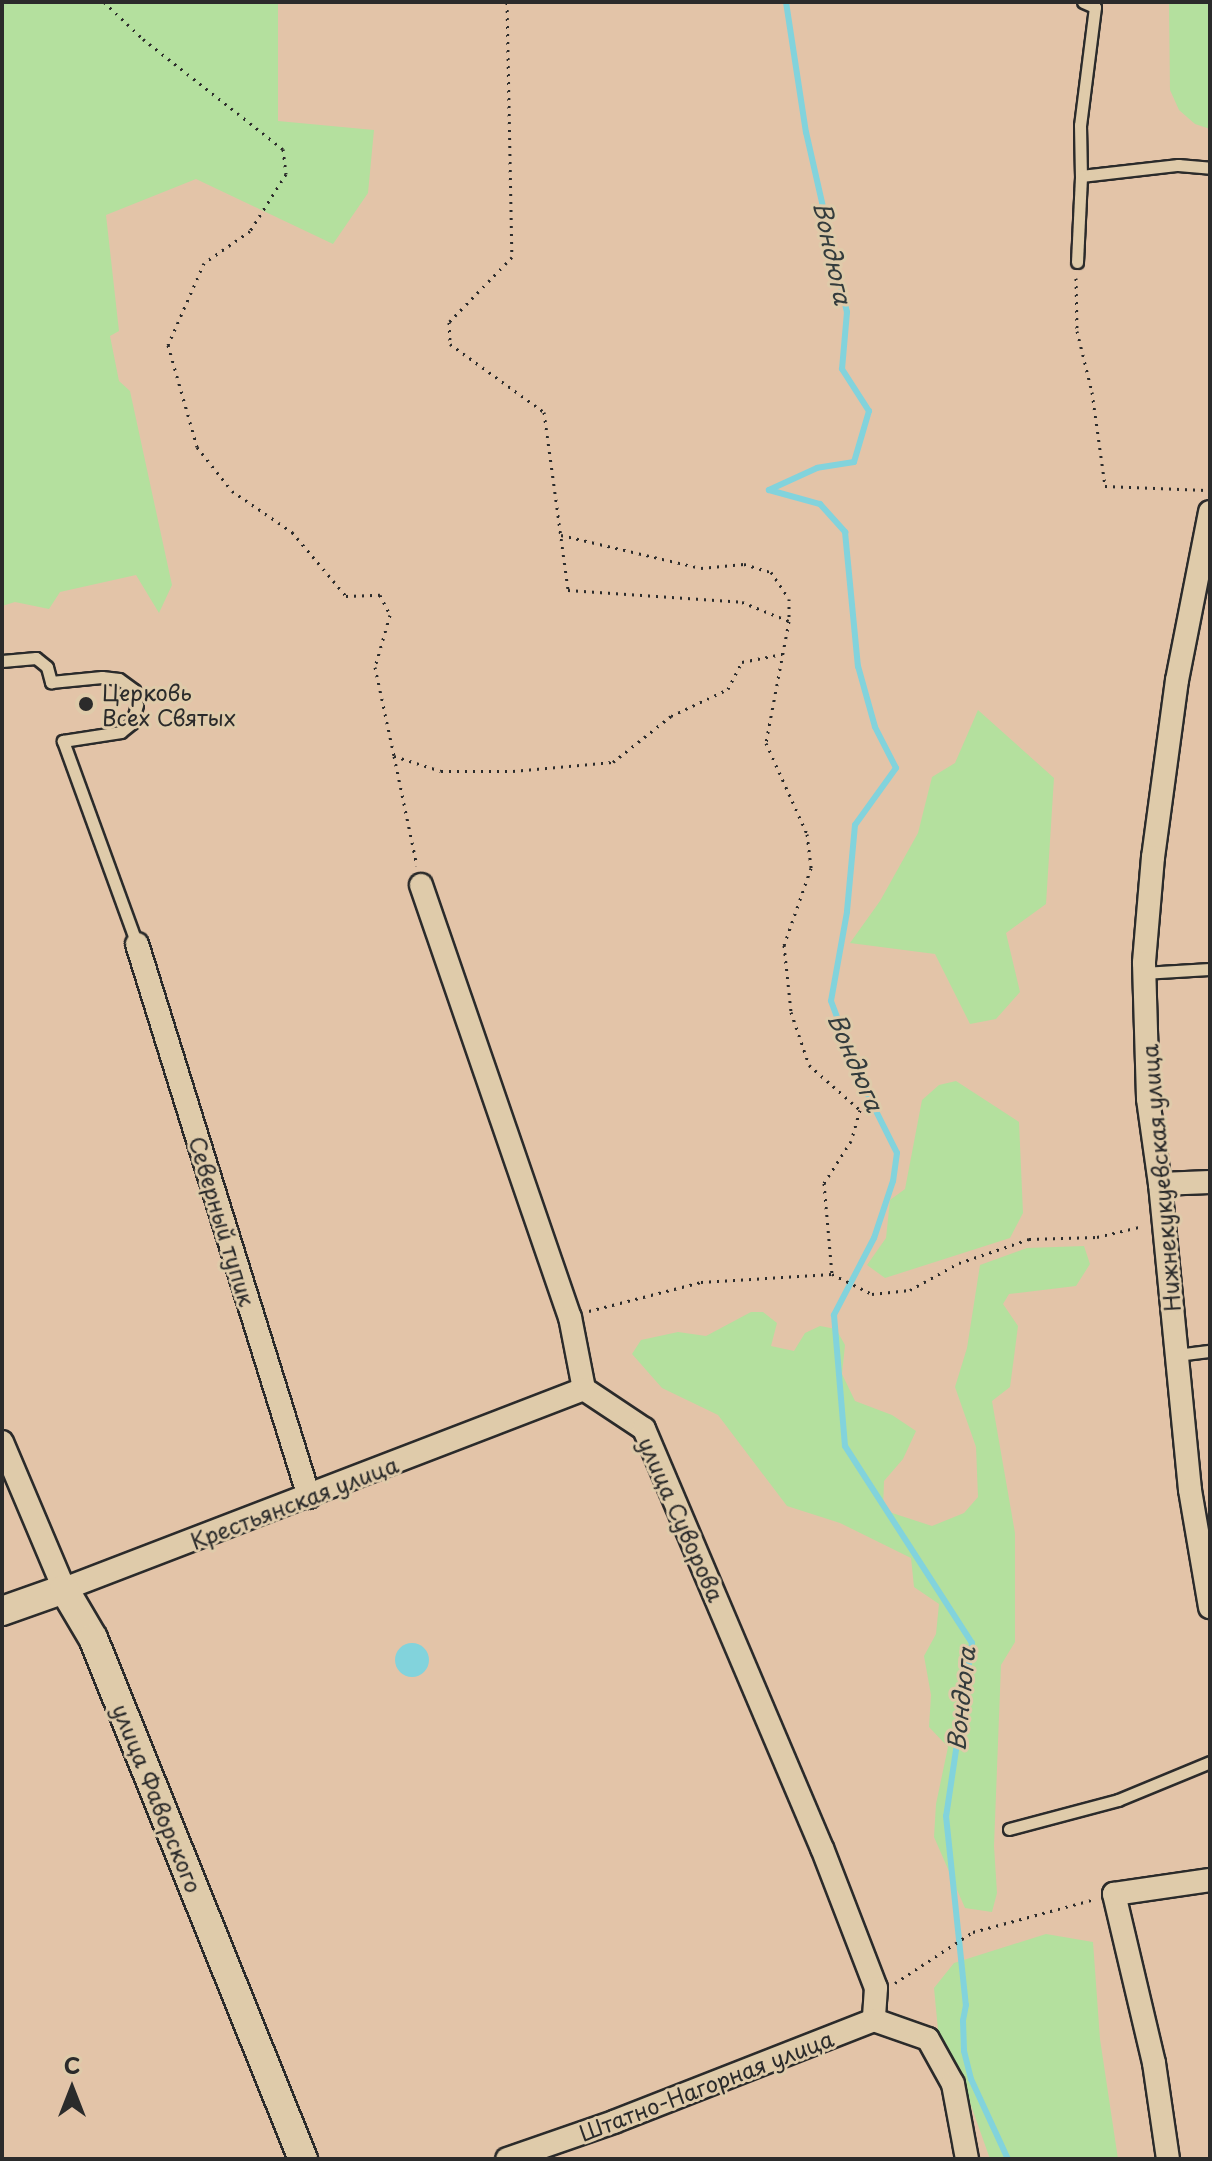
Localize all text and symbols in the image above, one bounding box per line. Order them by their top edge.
water label: Вондюга [808,199,858,307]
place label: Церковь Всех Святых [102,678,238,730]
marker: Церковь Всех Святых [77,695,95,713]
water label: Вондюга [822,1008,890,1116]
street label: Нижнекукуевская улица [1135,1043,1185,1313]
street label: Северный тупик [185,1133,261,1309]
street label: улица Суворова [634,1432,730,1606]
street label: Крестьянская улица [186,1450,402,1554]
water label: Вондюга [941,1646,981,1752]
street label: улица Фаворского [108,1700,208,1896]
street label: Штатно-Нагорная улица [574,2024,838,2146]
text: С [64,2048,80,2081]
north arrow [32,2049,112,2129]

